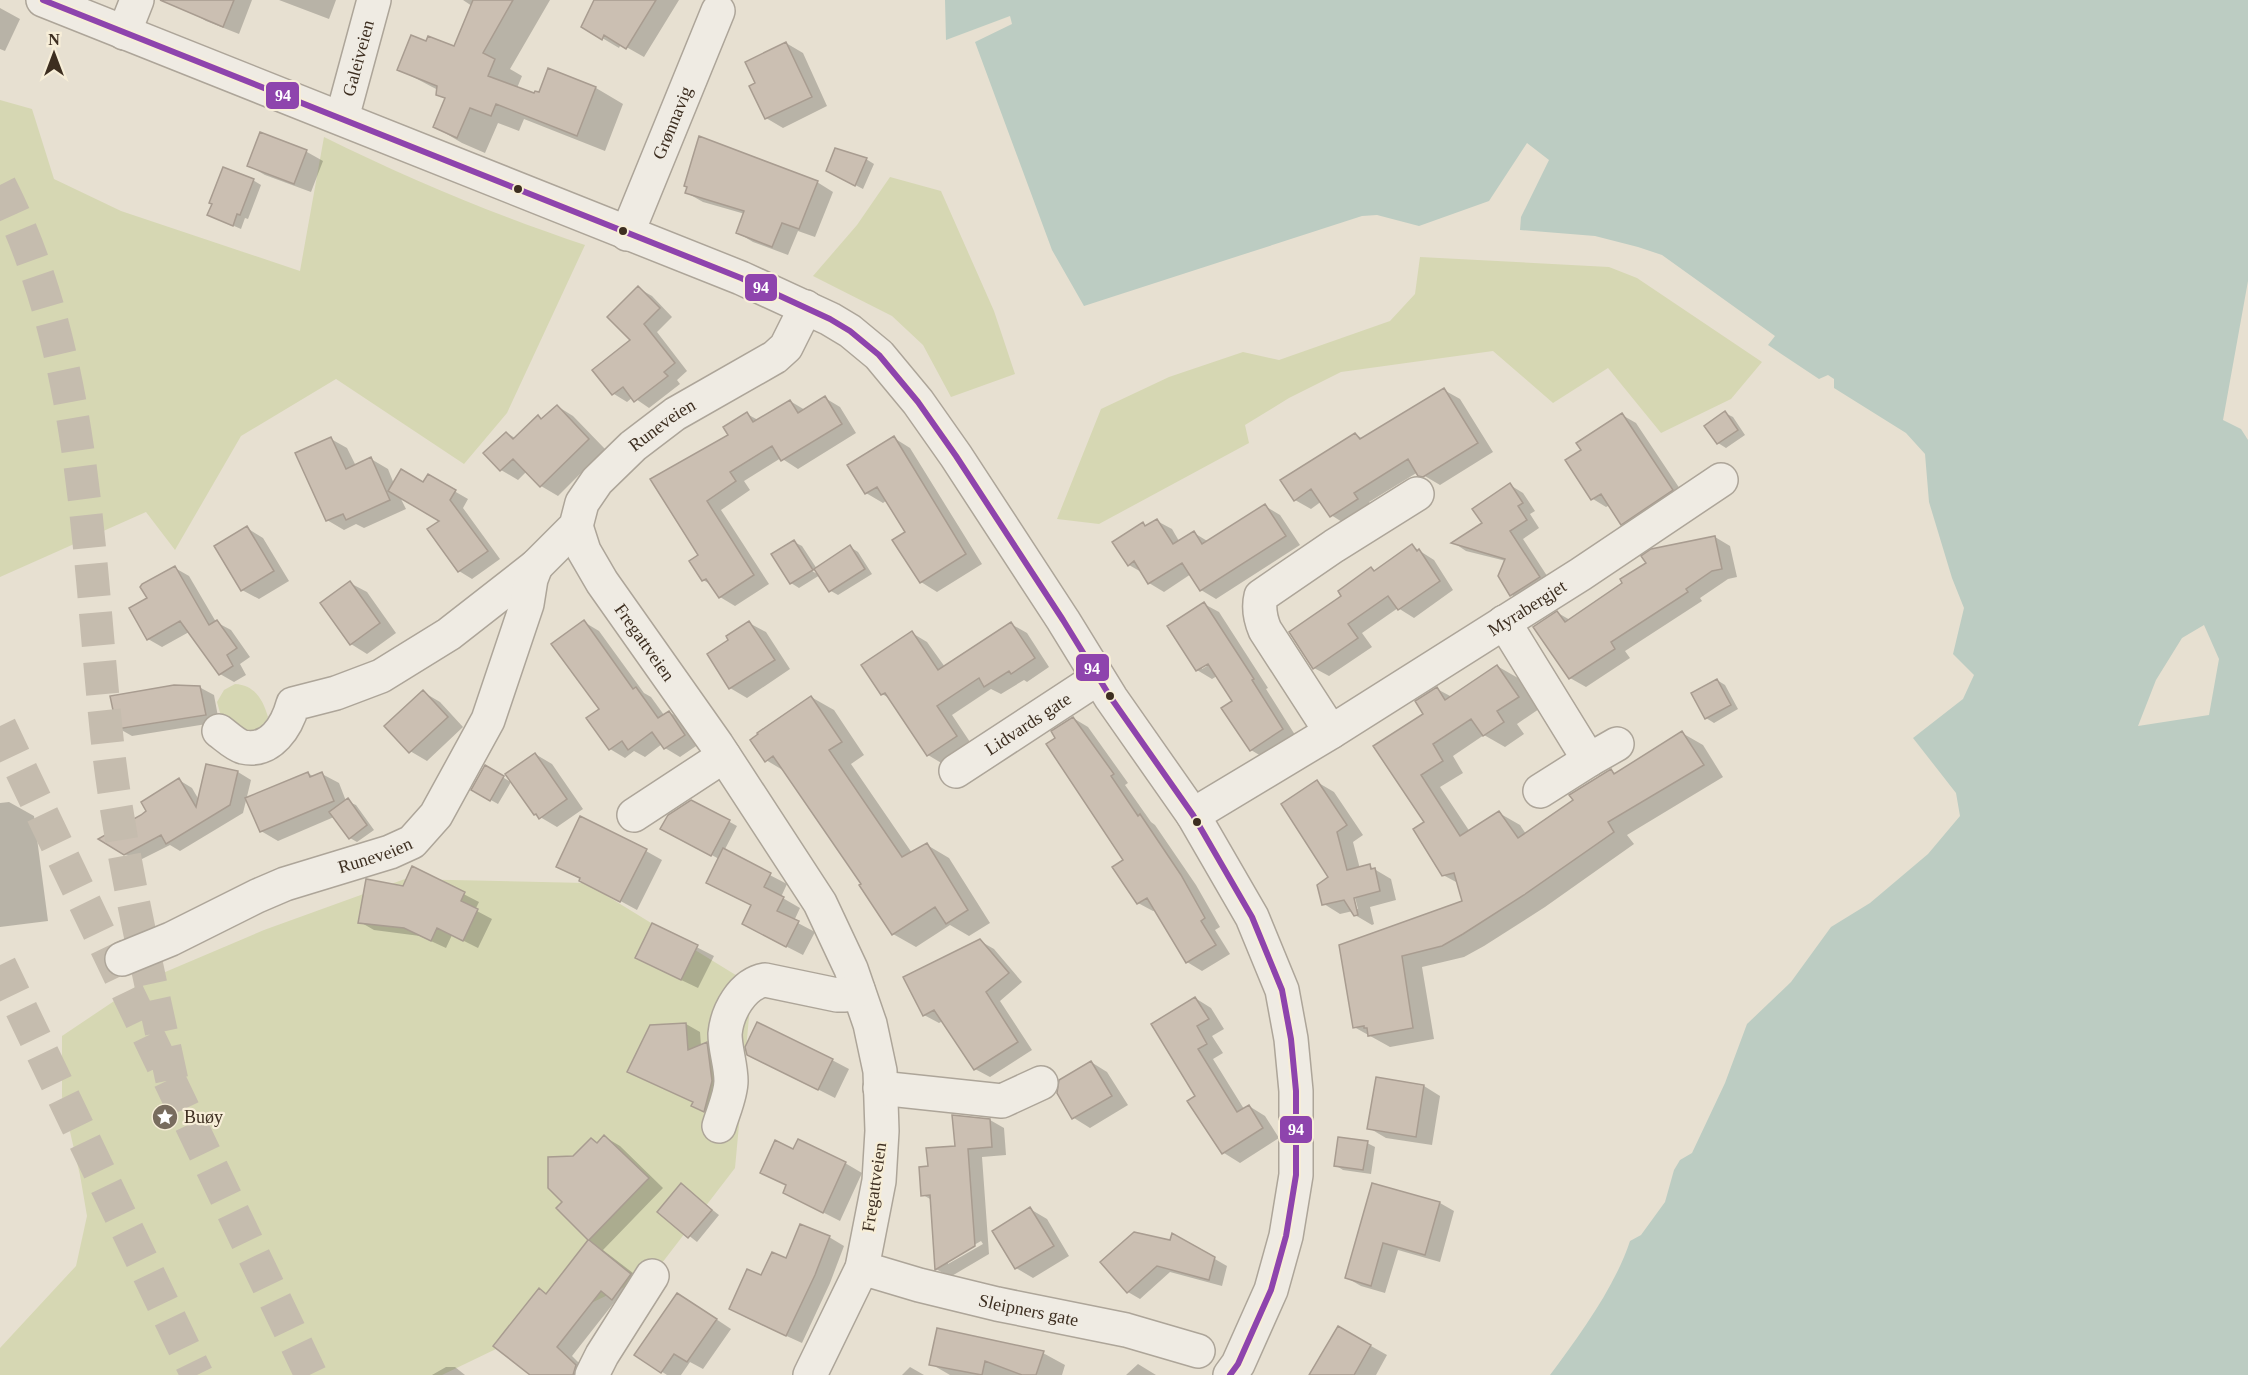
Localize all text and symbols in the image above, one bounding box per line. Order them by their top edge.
street label: Galeiveien [338,18,378,98]
north arrow [24,24,84,84]
text: N [48,31,60,48]
line badge: 94 [265,81,300,110]
street label: Grønnavig [649,83,696,162]
text: 94 [275,87,291,104]
unlabelled marker [512,183,524,195]
unlabelled marker [617,225,629,237]
line badge: 94 [744,273,778,302]
text: 94 [753,279,769,296]
street label: Runeveien [625,395,699,456]
street label: Myrabergjet [1484,576,1570,640]
street label: Fregattveien [610,600,679,685]
line badge: 94 [1075,653,1110,682]
text: 94 [1084,660,1100,677]
street label: Lidvards gate [981,689,1075,759]
unlabelled marker [1104,690,1116,702]
unlabelled marker [1191,816,1203,828]
street label: Runeveien [336,833,415,877]
place icon: Buøy [150,1102,180,1132]
place label: Buøy [184,1107,223,1127]
line badge: 94 [1279,1115,1313,1144]
text: 94 [1288,1121,1304,1138]
street label: Fregattveien [858,1141,890,1233]
street label: Sleipners gate [977,1290,1080,1330]

